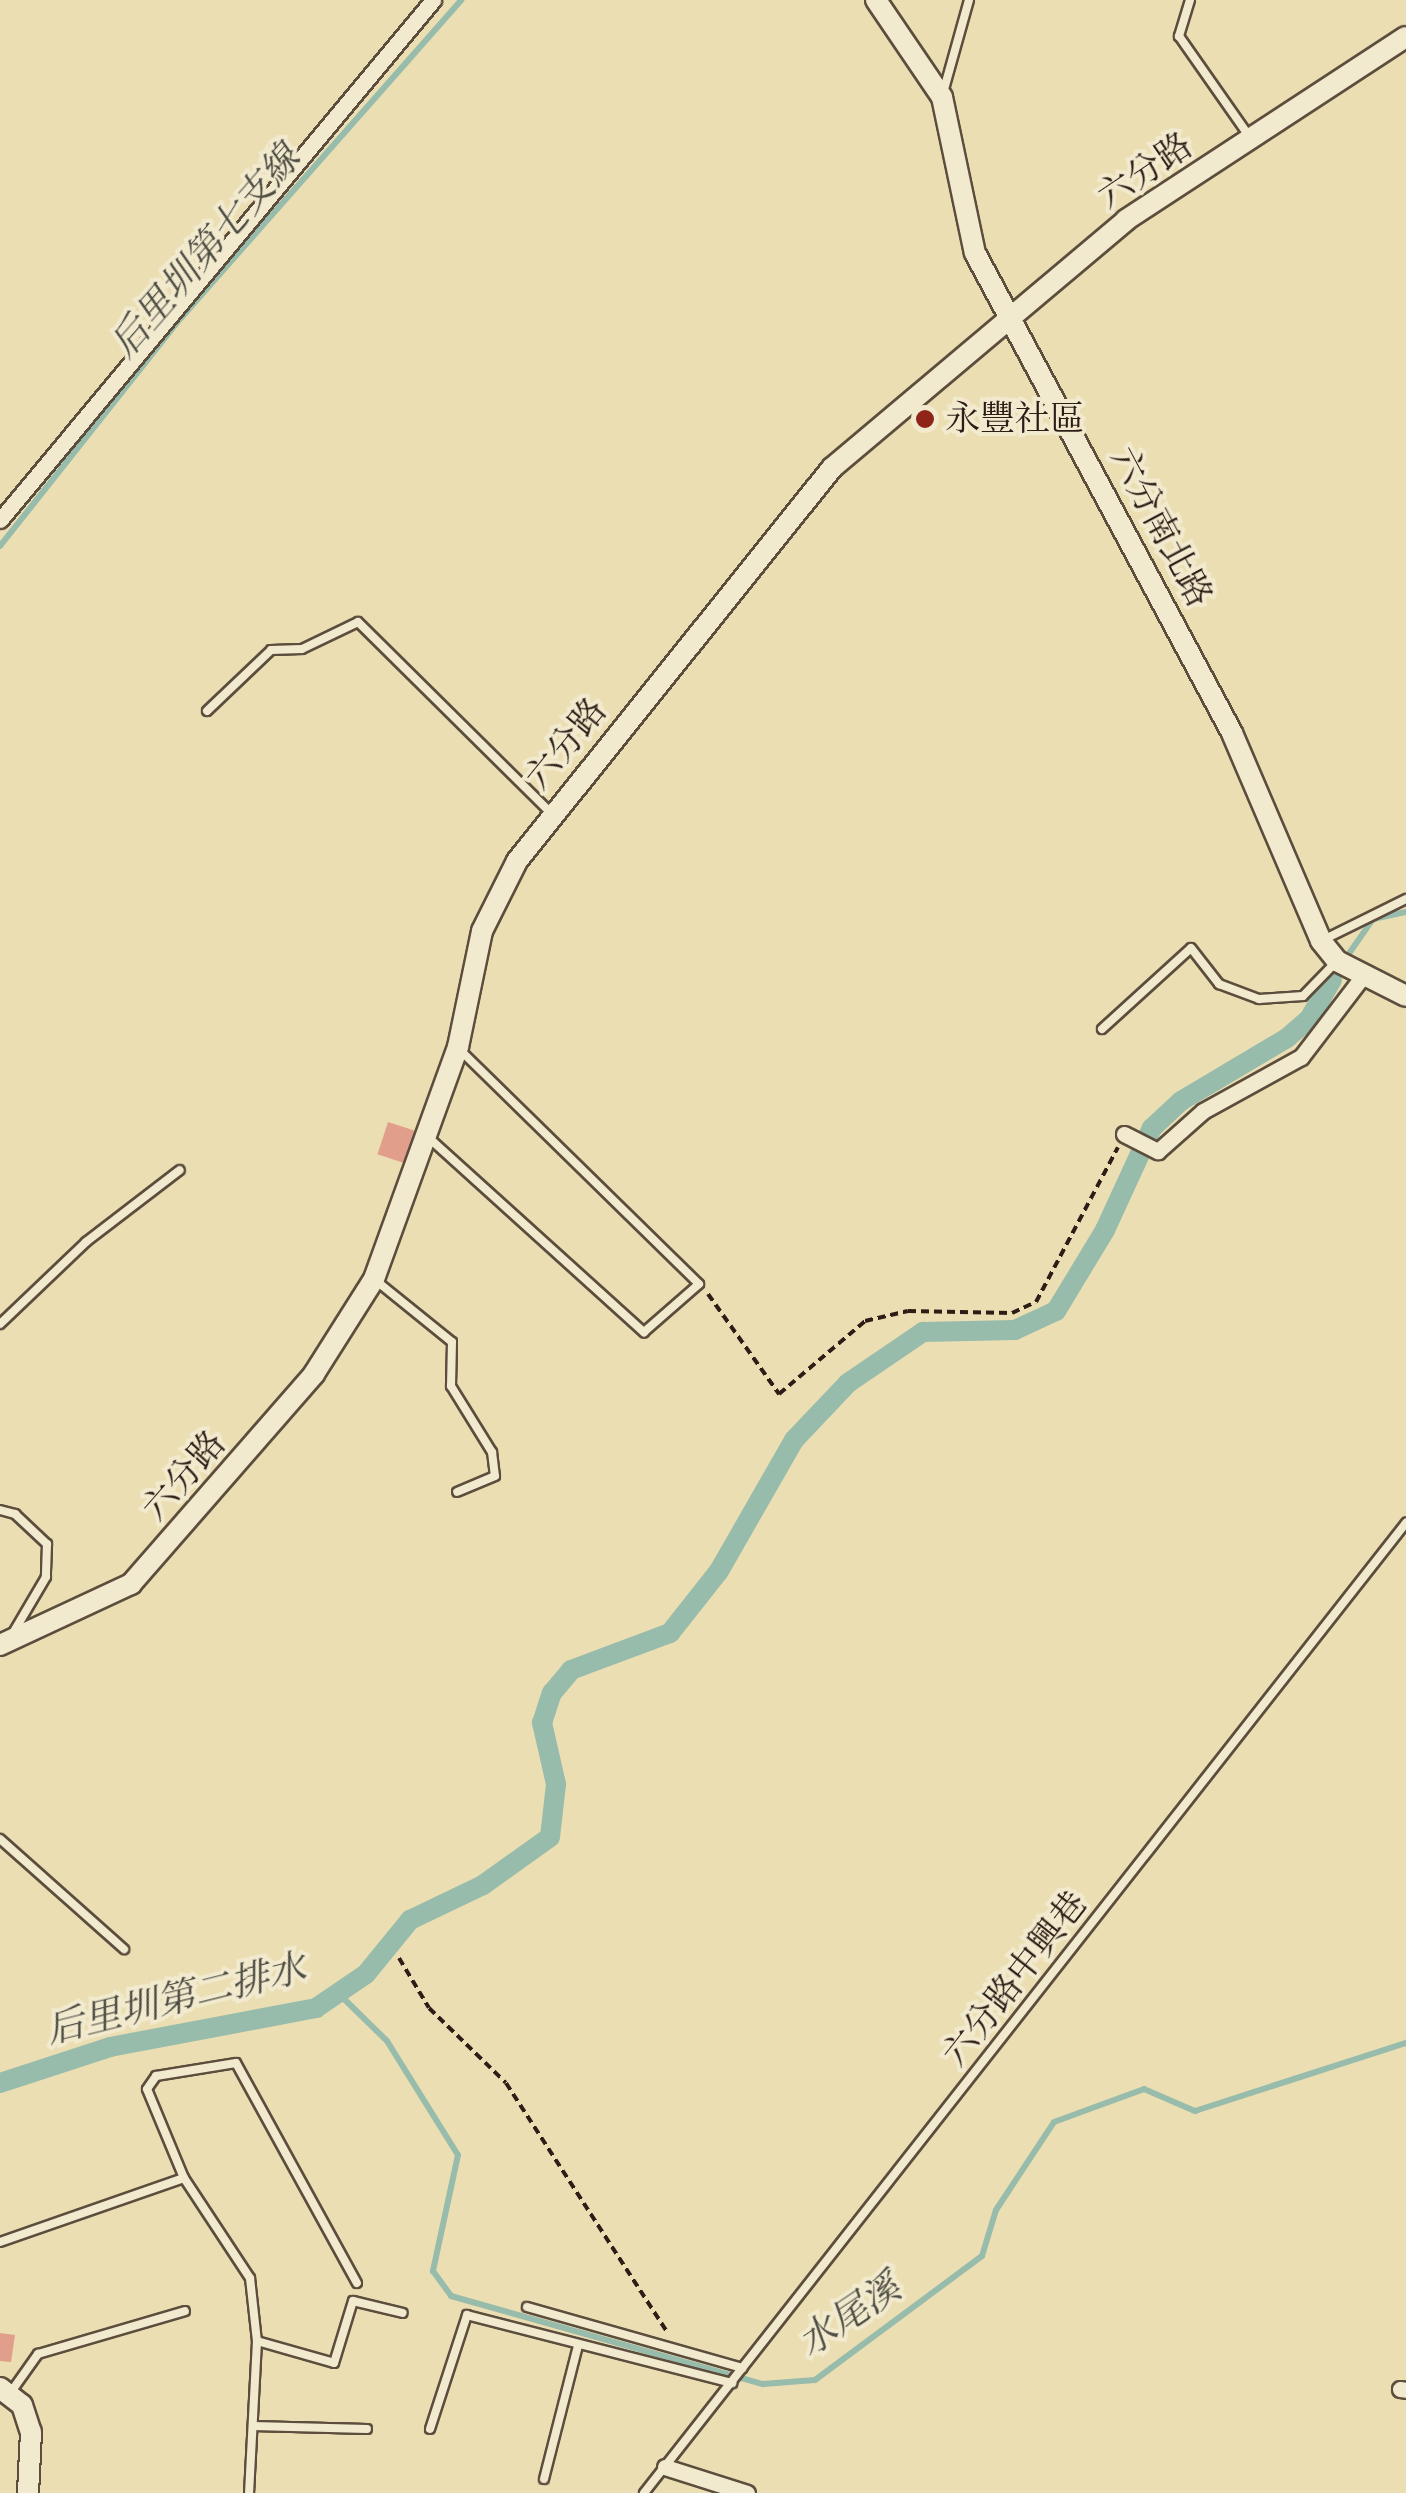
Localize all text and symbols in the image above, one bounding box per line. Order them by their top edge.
street label: 六分路 [1090,124,1200,218]
water label: 后里圳第七支線 [102,137,310,367]
place label: 永豐社區 [945,398,1085,440]
marker: 永豐社區 [914,408,936,430]
street label: 六分南北路 [1101,440,1221,614]
street label: 六分路 [517,690,615,798]
street label: 六分路 [134,1423,234,1529]
street label: 六分路中興巷 [934,1883,1096,2075]
water label: 后里圳第二排水 [41,1946,311,2054]
water label: 水尾溪 [790,2265,910,2367]

